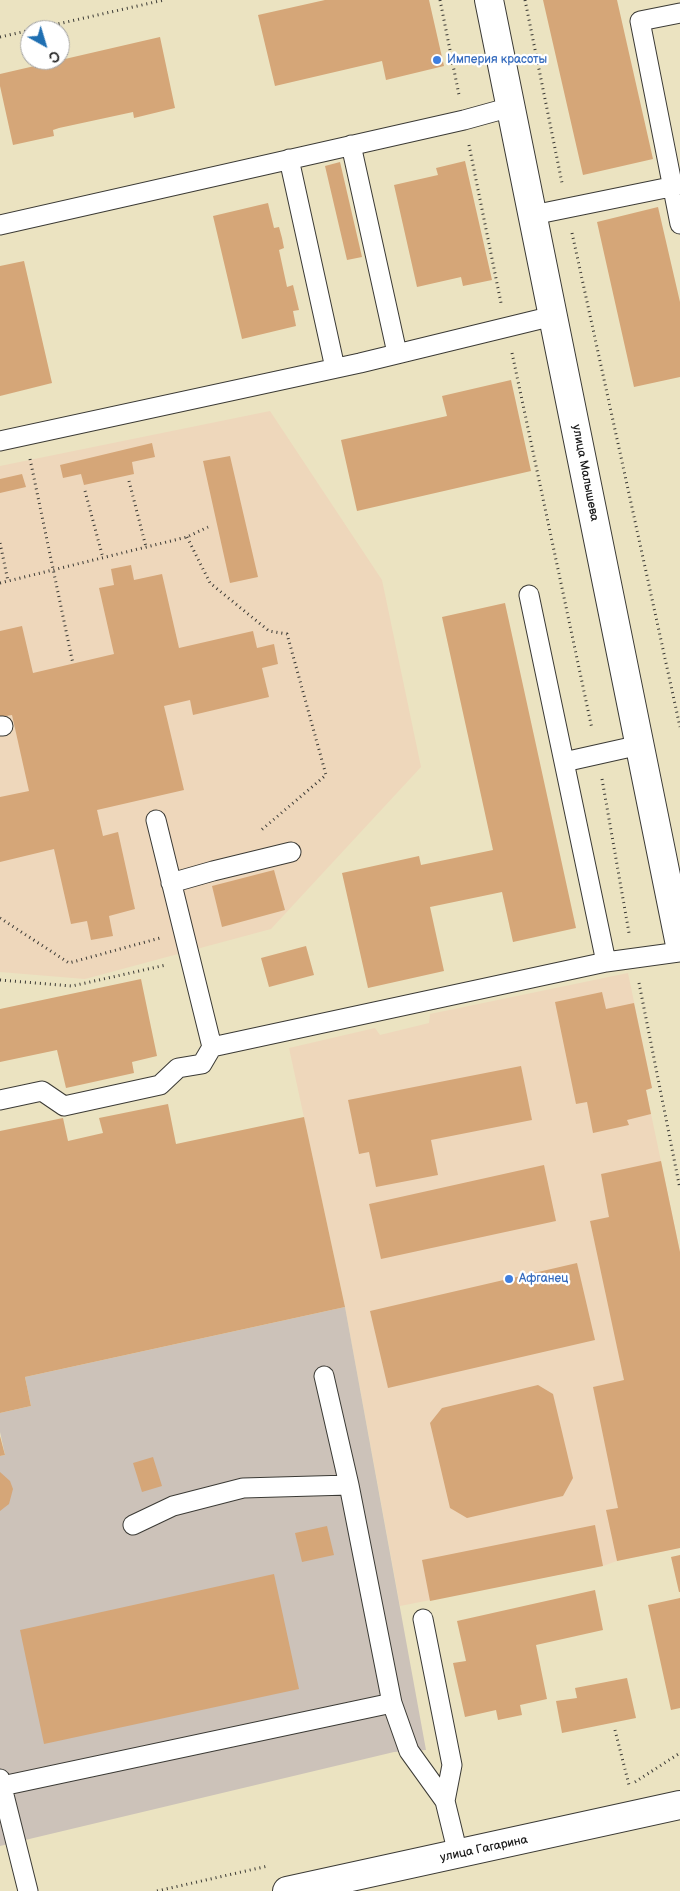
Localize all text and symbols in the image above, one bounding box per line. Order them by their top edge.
north arrow [20,20,70,70]
text: С [45,47,63,66]
place label: Империя красоты [447,53,547,67]
marker: Империя красоты [431,54,443,66]
street label: улица Малышева [569,423,601,523]
place label: Афганец [519,1272,568,1286]
marker: Афганец [503,1273,515,1285]
street label: улица Гагарина [439,1833,529,1865]

